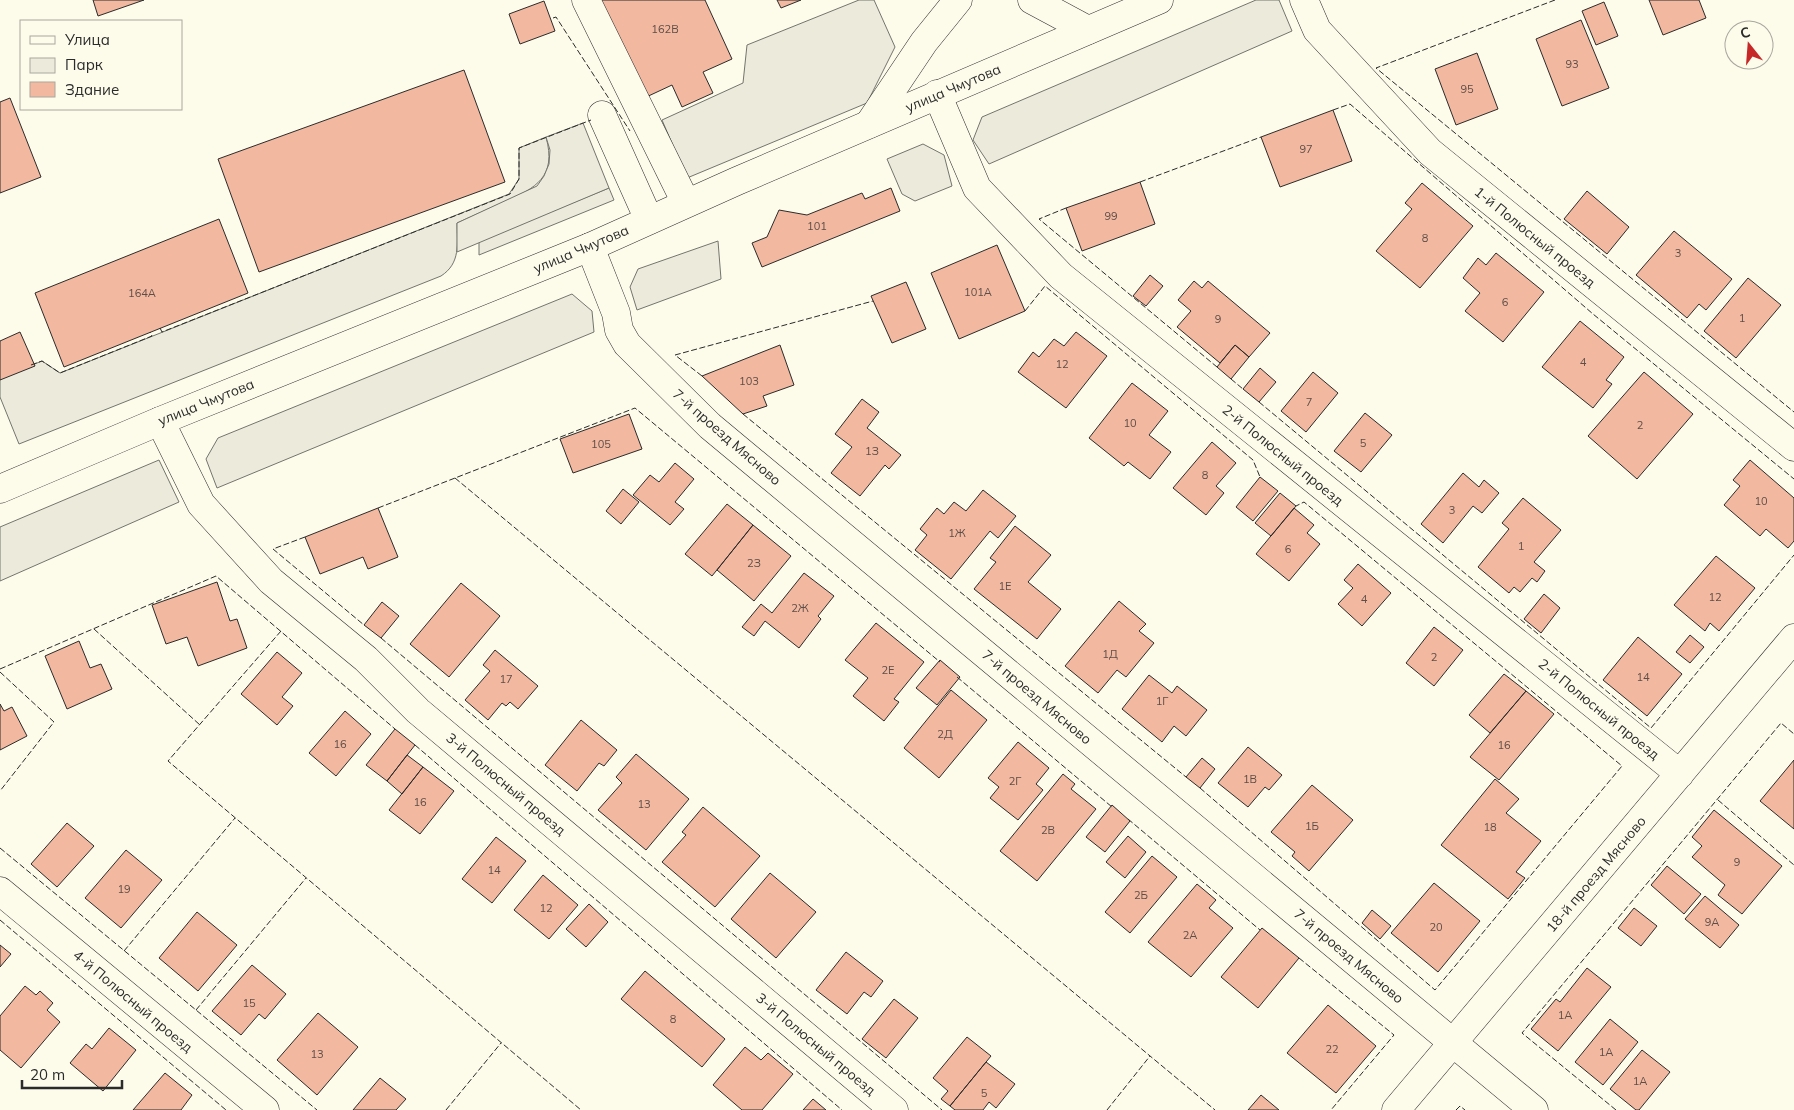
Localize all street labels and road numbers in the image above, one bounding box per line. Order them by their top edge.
street label: улица Чмутова [903,60,1003,116]
street label: 1-й Полюсный проезд [1471,183,1600,292]
street label: улица Чмутова [531,221,631,277]
street label: улица Чмутова [155,375,257,429]
street label: 7-й проезд Мясново [669,385,785,489]
street label: 2-й Полюсный проезд [1219,401,1348,510]
street label: 7-й проезд Мясново [978,646,1096,748]
street label: 2-й Полюсный проезд [1535,655,1664,764]
street label: 3-й Полюсный проезд [442,729,570,840]
street label: 18-й проезд Мясново [1542,812,1650,936]
street label: 7-й проезд Мясново [1290,905,1408,1007]
street label: 4-й Полюсный проезд [69,946,197,1057]
street label: 3-й Полюсный проезд [752,989,880,1100]

